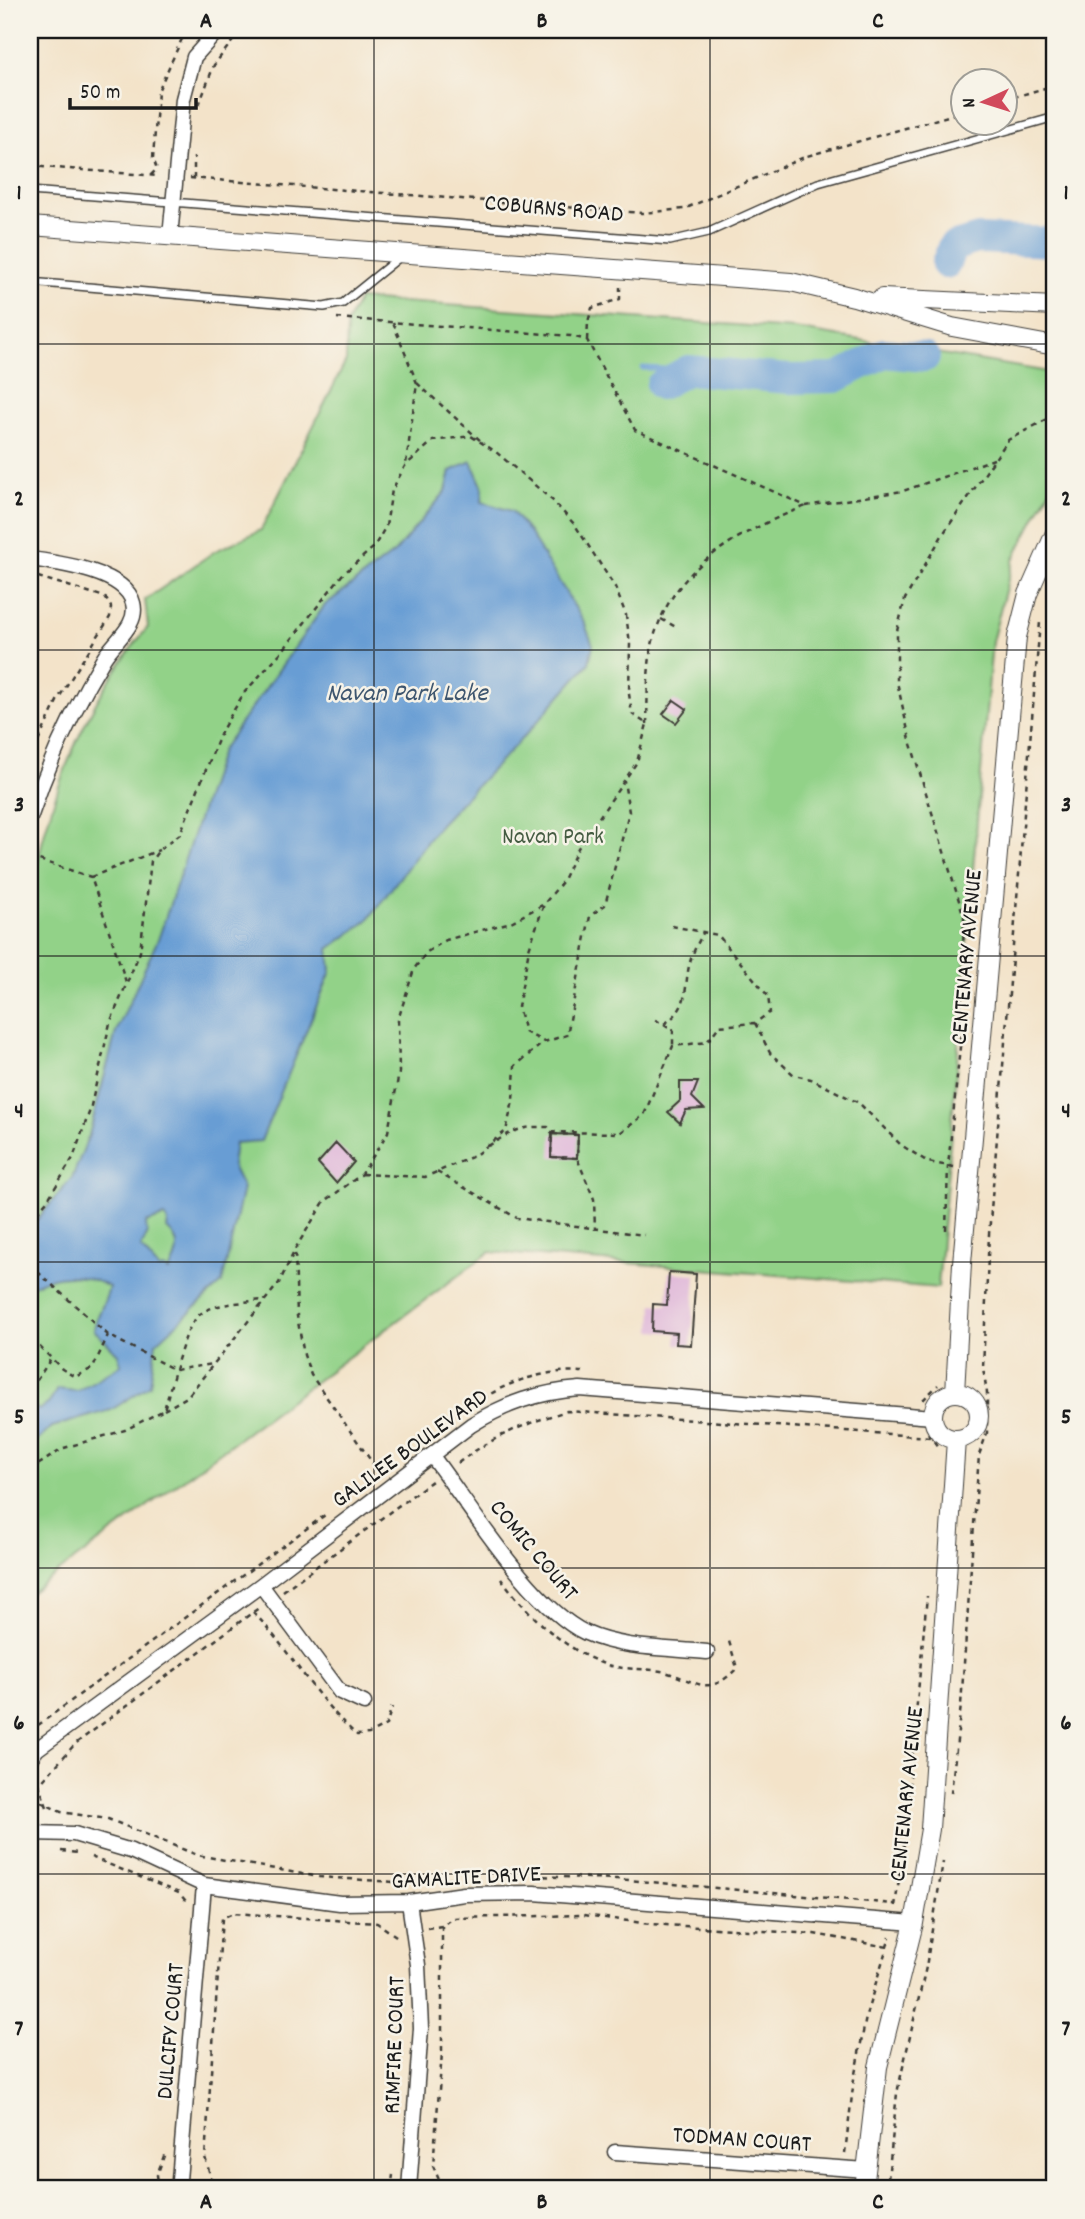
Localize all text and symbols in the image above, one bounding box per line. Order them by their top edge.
text: A [200,6,212,39]
text: B [537,6,548,39]
text: C [872,6,884,39]
scale bar [70,66,196,110]
north arrow [948,66,1018,136]
text: 50 m [80,79,120,109]
text: N [957,97,984,109]
text: 1 [16,178,22,211]
text: 1 [1063,178,1069,211]
street label: COBURNS ROAD [483,187,625,233]
text: 2 [14,484,24,517]
text: 2 [1061,484,1071,517]
water label: Navan Park Lake [326,676,489,713]
text: 3 [14,790,24,823]
text: 3 [1061,790,1071,823]
park label: Navan Park [502,821,604,855]
street label: CENTENARY AVENUE [943,868,993,1046]
text: 4 [14,1096,24,1129]
text: 4 [1061,1096,1071,1129]
street label: GALILEE BOULEVARD [326,1381,496,1518]
text: 5 [14,1402,24,1435]
text: 5 [1061,1402,1071,1435]
street label: COMIC COURT [480,1493,586,1609]
street label: CENTENARY AVENUE [882,1705,934,1884]
text: 6 [13,1708,25,1741]
text: 6 [1060,1708,1072,1741]
street label: GAMALITE DRIVE [391,1858,542,1900]
street label: DULCIFY COURT [149,1961,195,2101]
street label: RIMFIRE COURT [377,1975,415,2115]
text: 7 [15,2014,24,2047]
text: 7 [1062,2014,1071,2047]
street label: TODMAN COURT [671,2119,813,2163]
text: A [200,2187,212,2219]
text: B [537,2187,548,2219]
text: C [872,2187,884,2219]

